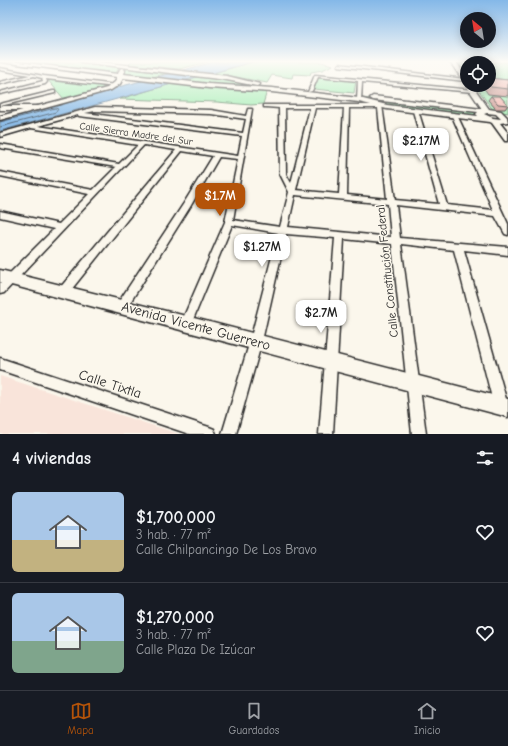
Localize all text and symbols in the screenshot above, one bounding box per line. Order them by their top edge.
north arrow [460,12,496,48]
map controls [460,12,496,92]
button: locate [460,56,496,92]
street label: Calle Sierra Madre del Sur [78,120,194,148]
pin: $2.17M [388,128,454,162]
text: $2.17M [402,133,440,148]
pin: $1.7M [192,183,248,217]
text: $1.7M [204,188,236,203]
street label: Calle Constitución Federal [373,204,401,338]
pin: $1.27M [229,234,295,268]
text: $1.27M [243,239,281,254]
street label: Avenida Vicente Guerrero [120,298,272,354]
pin: $2.7M [293,300,349,334]
text: $2.7M [305,305,337,320]
street label: Calle Tixtla [76,366,144,402]
icon: filters [474,447,496,469]
text: 4 viviendas [12,449,91,468]
icon: home [44,508,92,556]
text: $1,700,000 [136,508,216,527]
icon: heart [474,521,496,543]
text: 3 hab. · 77 m² [136,527,211,542]
text: Calle Chilpancingo De Los Bravo [136,542,317,557]
text: $1,270,000 [136,608,214,627]
icon: home [44,609,92,657]
icon: heart [474,622,496,644]
text: 3 hab. · 77 m² [136,627,211,642]
text: Calle Plaza De Izúcar [136,642,255,657]
tab: Mapa [67,700,94,737]
tab: Guardados [229,700,279,737]
tab: Inicio [414,700,441,737]

